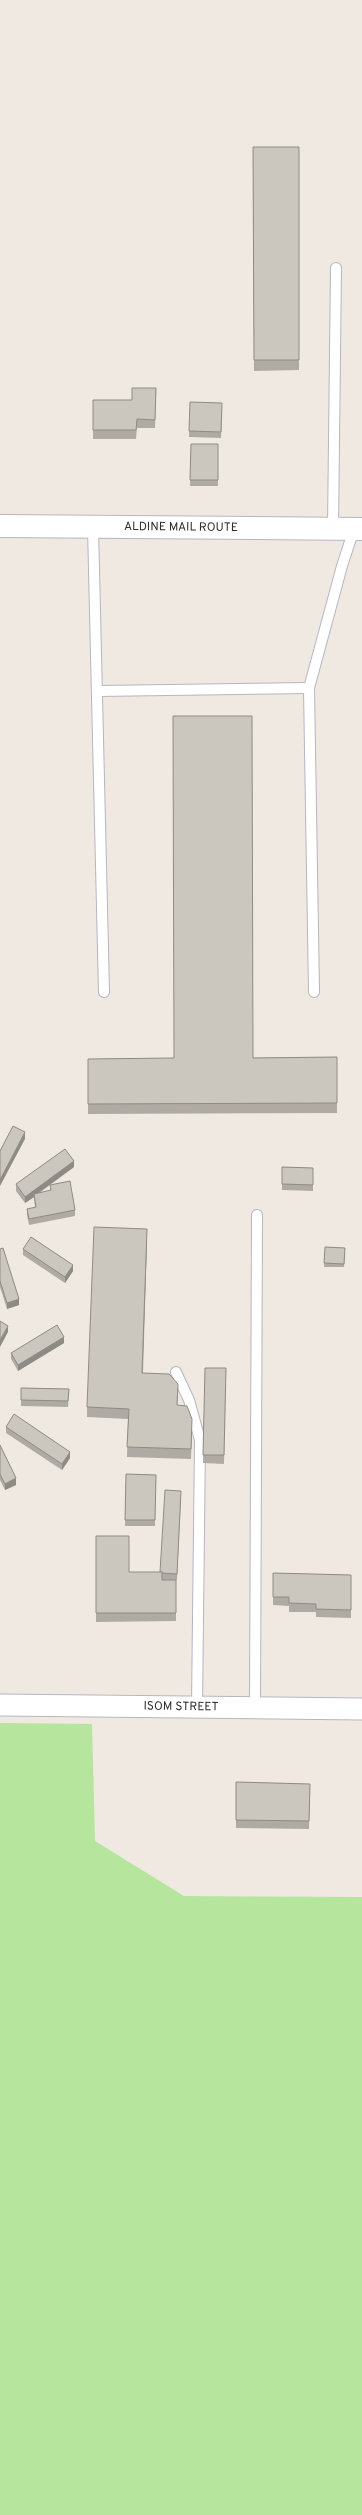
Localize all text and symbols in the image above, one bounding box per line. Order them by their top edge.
street label: ALDINE MAIL ROUTE [124,519,238,536]
street label: ISOM STREET [143,1699,219,1715]

